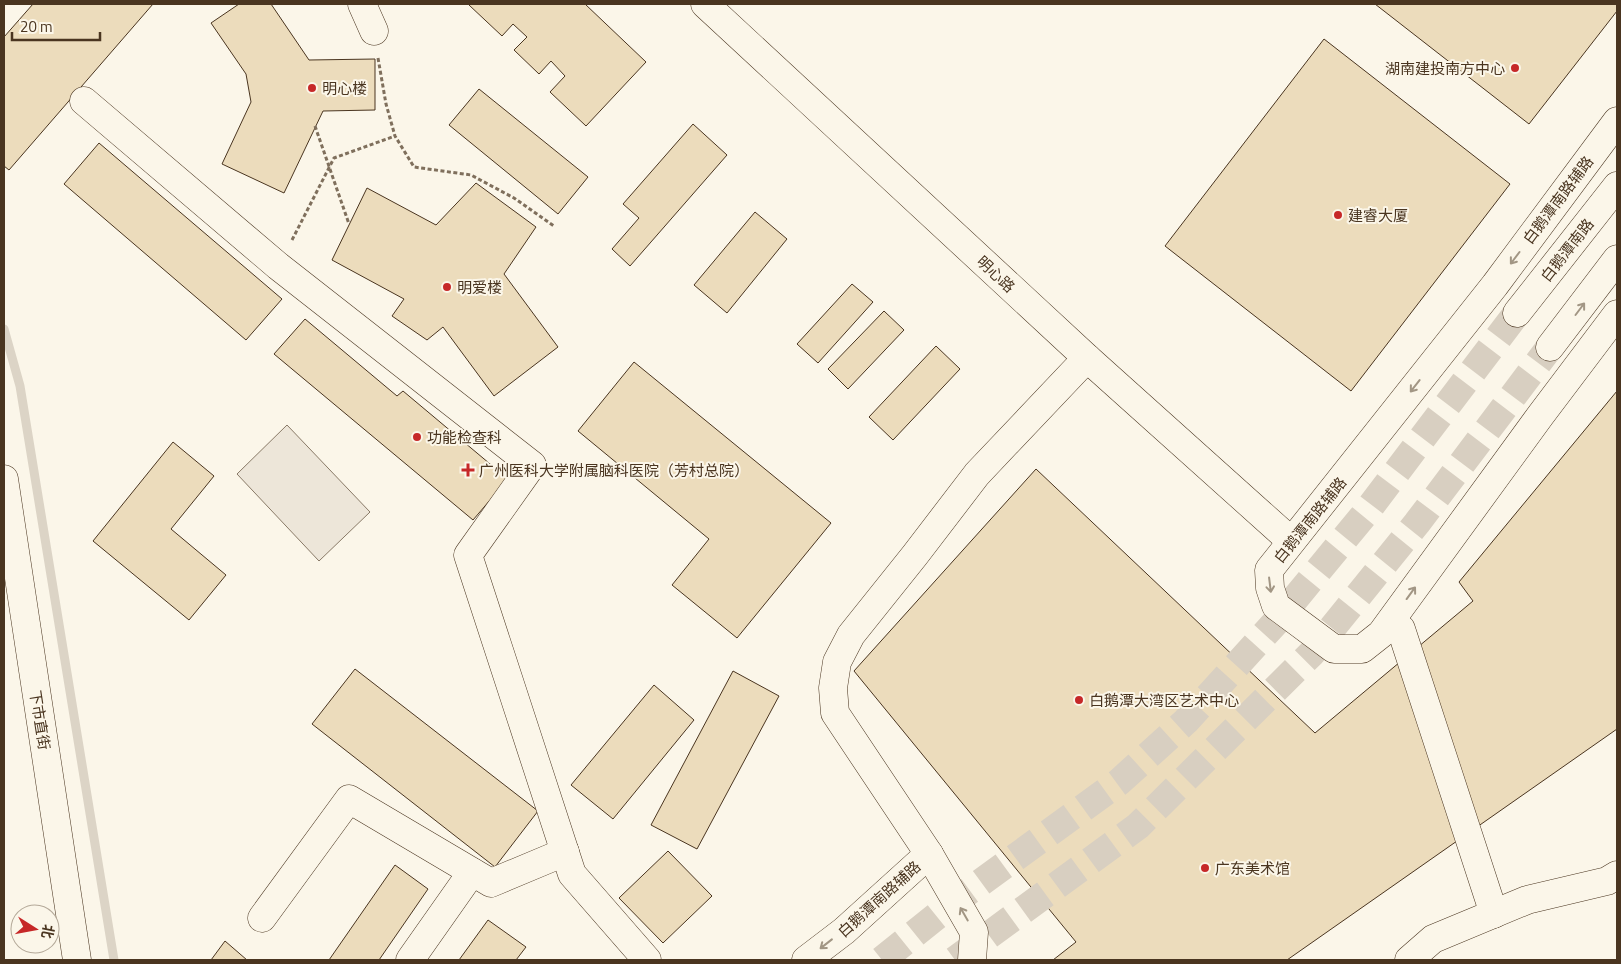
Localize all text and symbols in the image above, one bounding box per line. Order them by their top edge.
scale bar [12,10,100,42]
text: 20 m [20,15,53,38]
place label: 湖南建投南方中心 [1385,57,1505,80]
marker: 湖南建投南方中心 [1509,62,1521,74]
place label: 明心楼 [322,77,367,100]
marker: 明心楼 [306,82,318,94]
street label: 白鹅潭南路辅路 [1517,151,1599,249]
place label: 建睿大厦 [1348,204,1408,227]
marker: 建睿大厦 [1332,209,1344,221]
street label: 白鹅潭南路 [1535,213,1599,287]
street label: 明心路 [972,250,1020,298]
one-way arrow [1510,251,1520,265]
place label: 明爱楼 [457,276,502,299]
marker: 明爱楼 [441,281,453,293]
one-way arrow [1574,303,1585,316]
one-way arrow [1409,379,1420,392]
place label: 功能检查科 [427,426,502,449]
marker: 功能检查科 [411,431,423,443]
place label: 广州医科大学附属脑科医院（芳村总院） [479,459,749,482]
marker: 广州医科大学附属脑科医院（芳村总院） [461,463,475,477]
street label: 白鹅潭南路辅路 [1268,472,1352,568]
one-way arrow [1265,577,1275,593]
one-way arrow [1406,586,1416,600]
street label: 下市直街 [24,689,56,751]
place label: 白鹅潭大湾区艺术中心 [1089,689,1239,712]
marker: 白鹅潭大湾区艺术中心 [1073,694,1085,706]
street label: 白鹅潭南路辅路 [832,855,926,943]
place label: 广东美术馆 [1215,857,1290,880]
marker: 广东美术馆 [1199,862,1211,874]
north arrow [10,904,60,954]
one-way arrow [958,908,968,922]
text: 北 [37,923,60,940]
one-way arrow [820,939,833,950]

